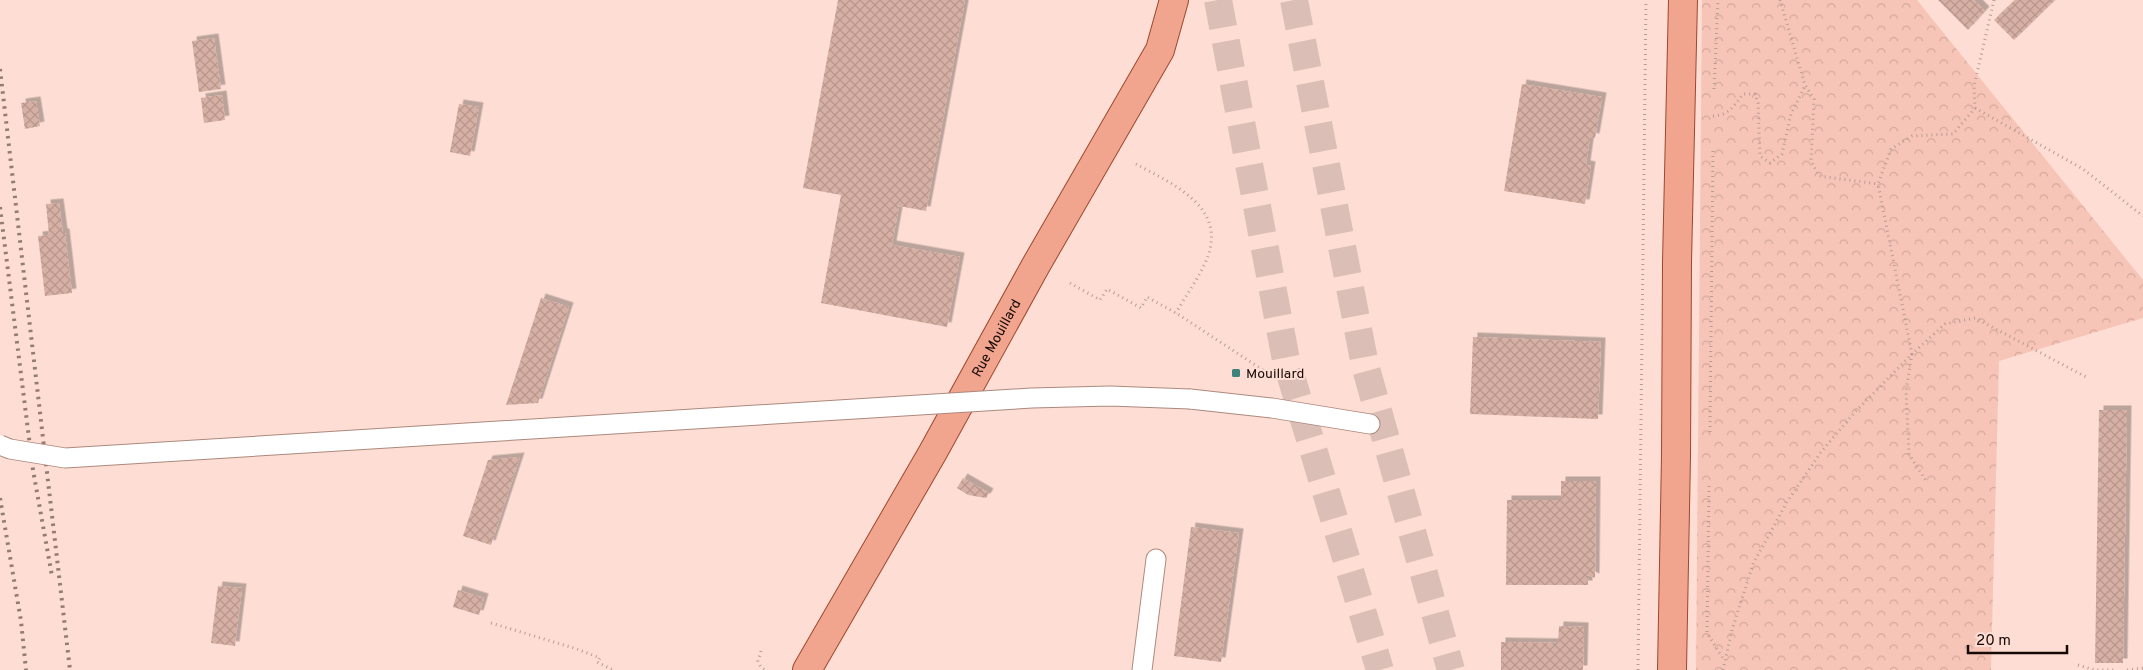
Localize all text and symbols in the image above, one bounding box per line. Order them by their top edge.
street label: Rue Mouillard [969,297,1025,381]
place label: Mouillard [1246,366,1304,383]
marker: Mouillard [1230,367,1242,379]
scale bar [1968,622,2067,654]
text: 20 m [1976,632,2011,651]

